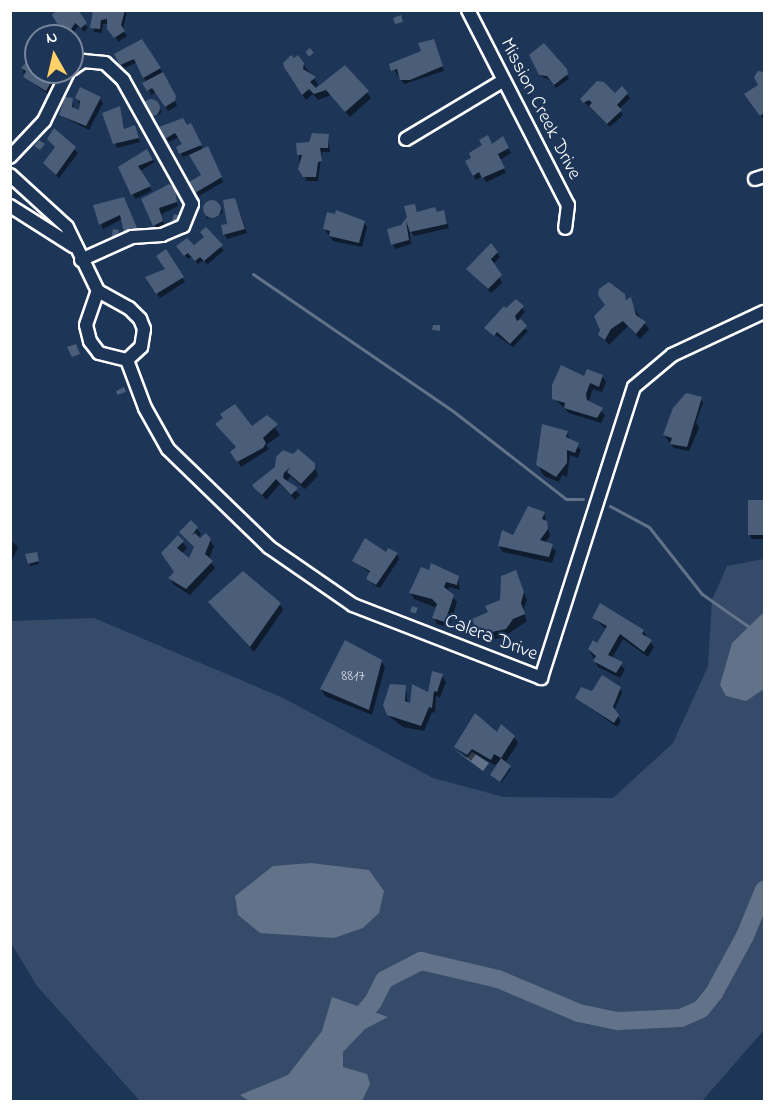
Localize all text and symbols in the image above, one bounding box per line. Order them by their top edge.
north arrow [24,24,84,84]
text: N [45,26,59,51]
street label: Mission Creek Drive [494,34,586,184]
street label: Calera Drive [441,609,541,667]
house number: 8817 [341,666,365,686]

